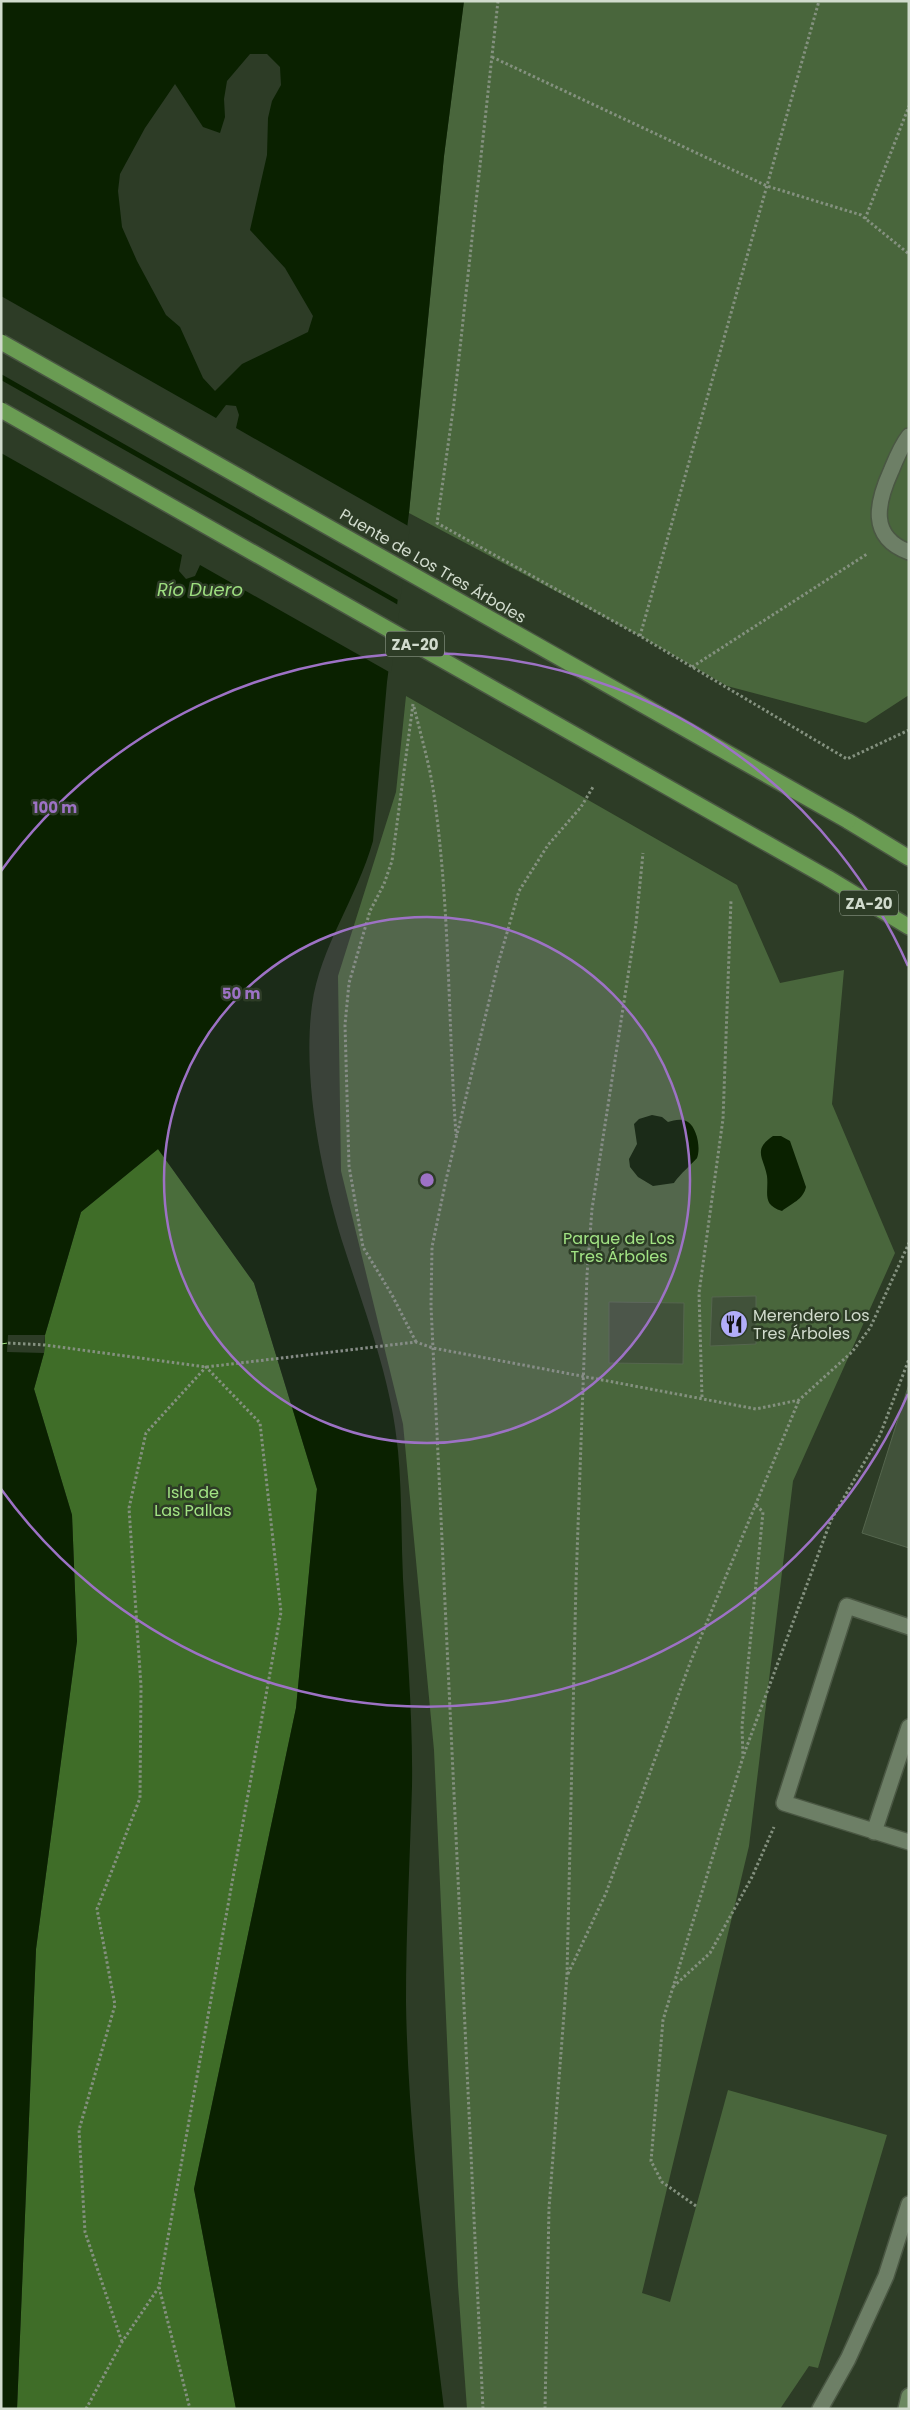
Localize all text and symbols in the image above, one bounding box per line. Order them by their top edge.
street label: Puente de Los Tres Árboles [336,503,530,629]
water label: Río Duero [157,577,243,602]
road number: ZA-20 [386,632,444,656]
text: 100 m [33,797,77,818]
road number: ZA-20 [840,890,898,916]
text: 50 m [222,983,260,1004]
centre of rings [418,1171,436,1189]
park label: Parque de Los Tres Árboles [563,1227,675,1268]
place label: Merendero Los Tres Árboles [753,1304,870,1345]
restaurant icon: Merendero Los Tres Árboles [719,1309,749,1339]
park label: Isla de Las Pallas [154,1481,232,1522]

